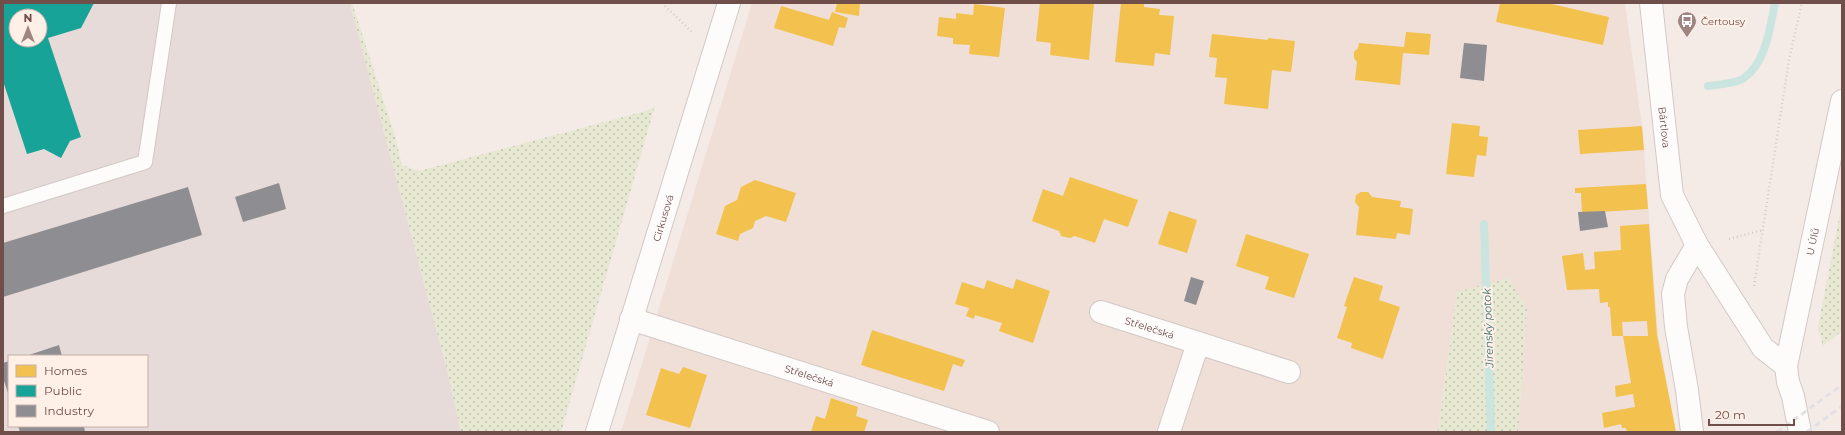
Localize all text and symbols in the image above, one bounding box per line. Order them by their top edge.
north arrow [8,8,48,48]
bus stop icon: Čertousy [1676,10,1698,38]
text: N [24,11,32,25]
place label: Čertousy [1701,15,1746,28]
street label: Bártlova [1656,106,1673,149]
street label: Cirkusová [650,193,676,243]
street label: U Úlů [1803,226,1822,256]
water label: Jirenský potok [1480,288,1496,369]
street label: Střelečská [1123,314,1176,341]
legend [8,355,148,427]
street label: Střelečská [783,362,836,389]
text: Homes [44,363,87,378]
text: Public [44,383,82,398]
scale bar [1709,401,1794,427]
text: Industry [44,403,94,418]
text: 20 m [1715,407,1746,422]

